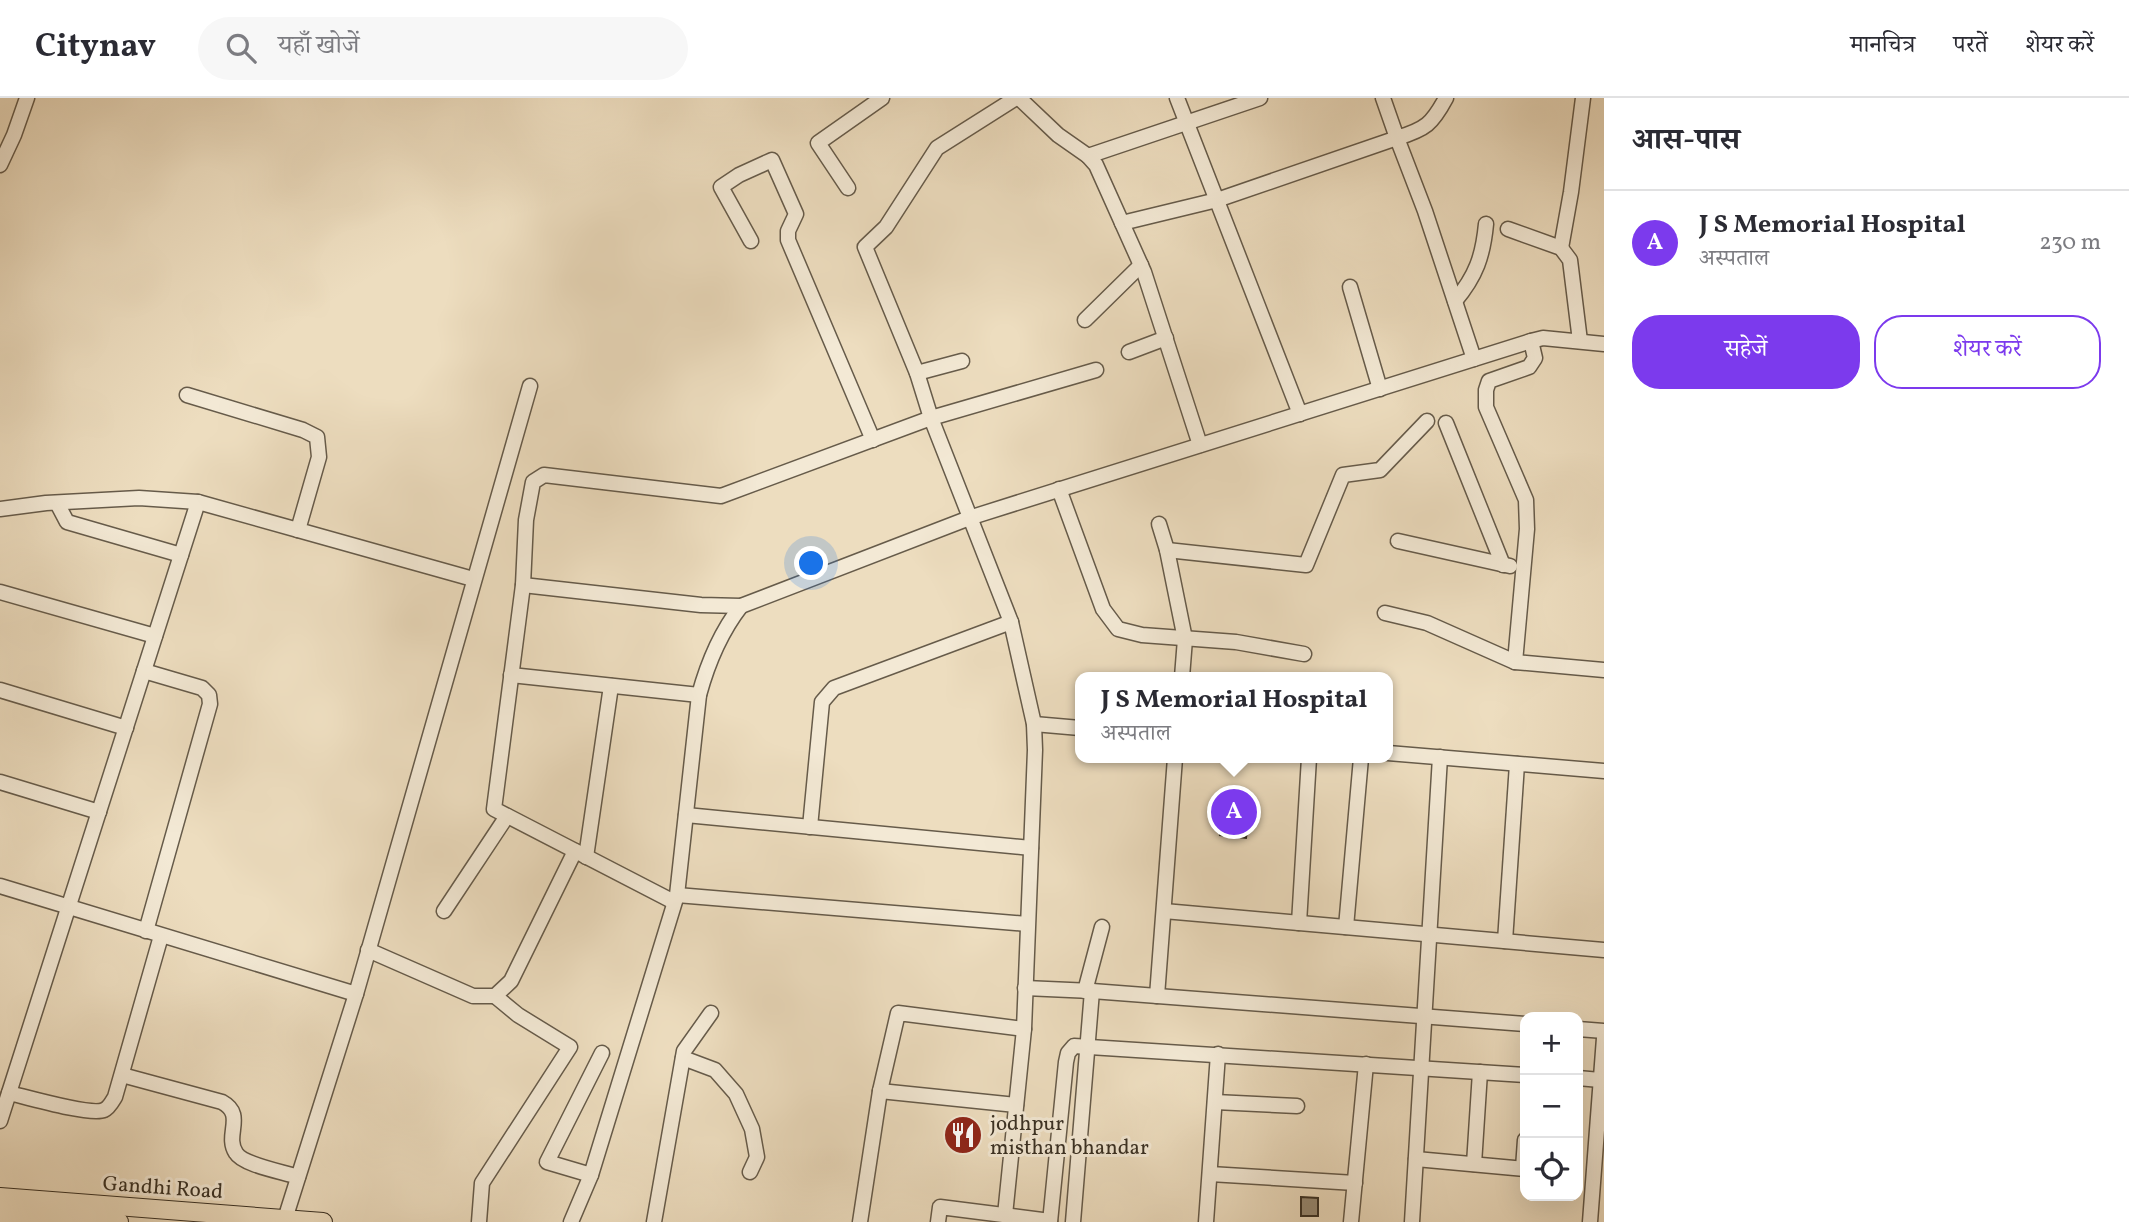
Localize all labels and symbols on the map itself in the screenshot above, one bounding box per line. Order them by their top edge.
your location [794,546,828,580]
pin: A [1211,786,1257,838]
place label: jodhpur misthan bhandar [990,1110,1149,1163]
restaurant icon: jodhpur misthan bhandar [942,1114,984,1156]
street label: Gandhi Road [102,1170,224,1207]

